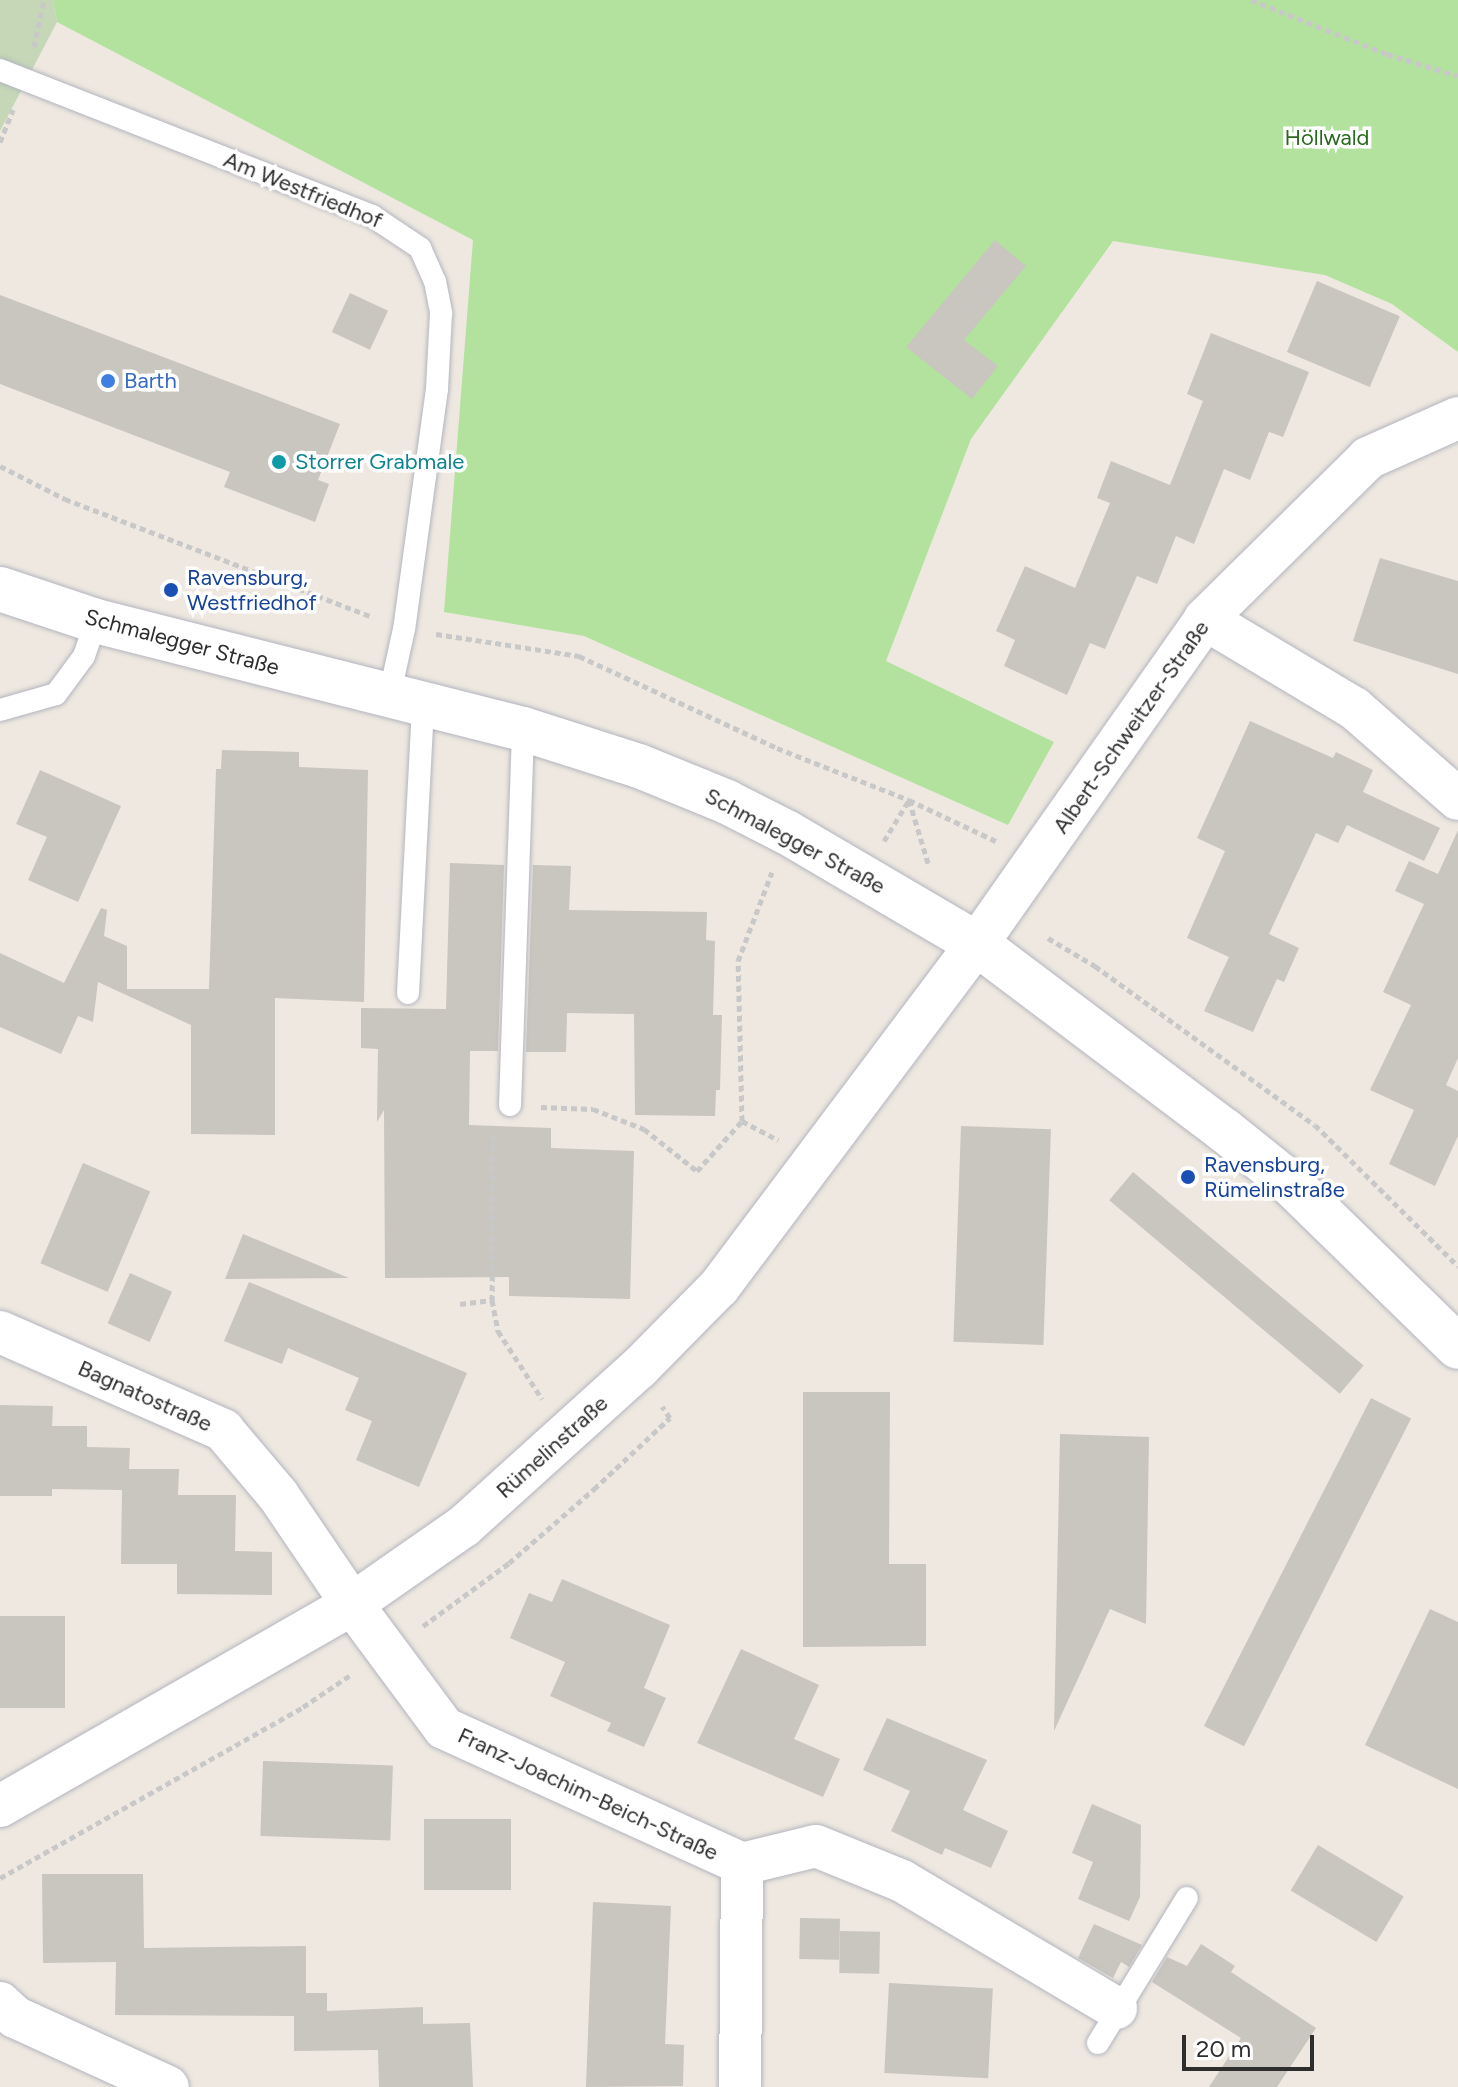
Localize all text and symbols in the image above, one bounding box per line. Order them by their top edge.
park label: Höllwald [1285,125,1369,151]
street label: Am Westfriedhof [220,146,386,234]
place label: Barth [124,368,177,394]
marker: Barth [99,372,117,390]
place label: Storrer Grabmale [295,449,464,475]
marker: Storrer Grabmale [270,453,288,471]
place label: Ravensburg, Westfriedhof [187,564,317,616]
marker: Ravensburg, Westfriedhof [162,581,180,599]
street label: Schmalegger Straße [82,603,282,681]
street label: Albert-Schweitzer-Straße [1047,615,1215,839]
street label: Schmalegger Straße [700,782,890,900]
place label: Ravensburg, Rümelinstraße [1204,1151,1345,1202]
marker: Ravensburg, Rümelinstraße [1179,1168,1197,1186]
street label: Bagnatostraße [74,1355,216,1437]
street label: Rümelinstraße [491,1390,613,1504]
street label: Franz-Joachim-Beich-Straße [454,1722,722,1866]
scale bar [1186,2019,1318,2069]
text: 20 m [1196,2034,1251,2063]

